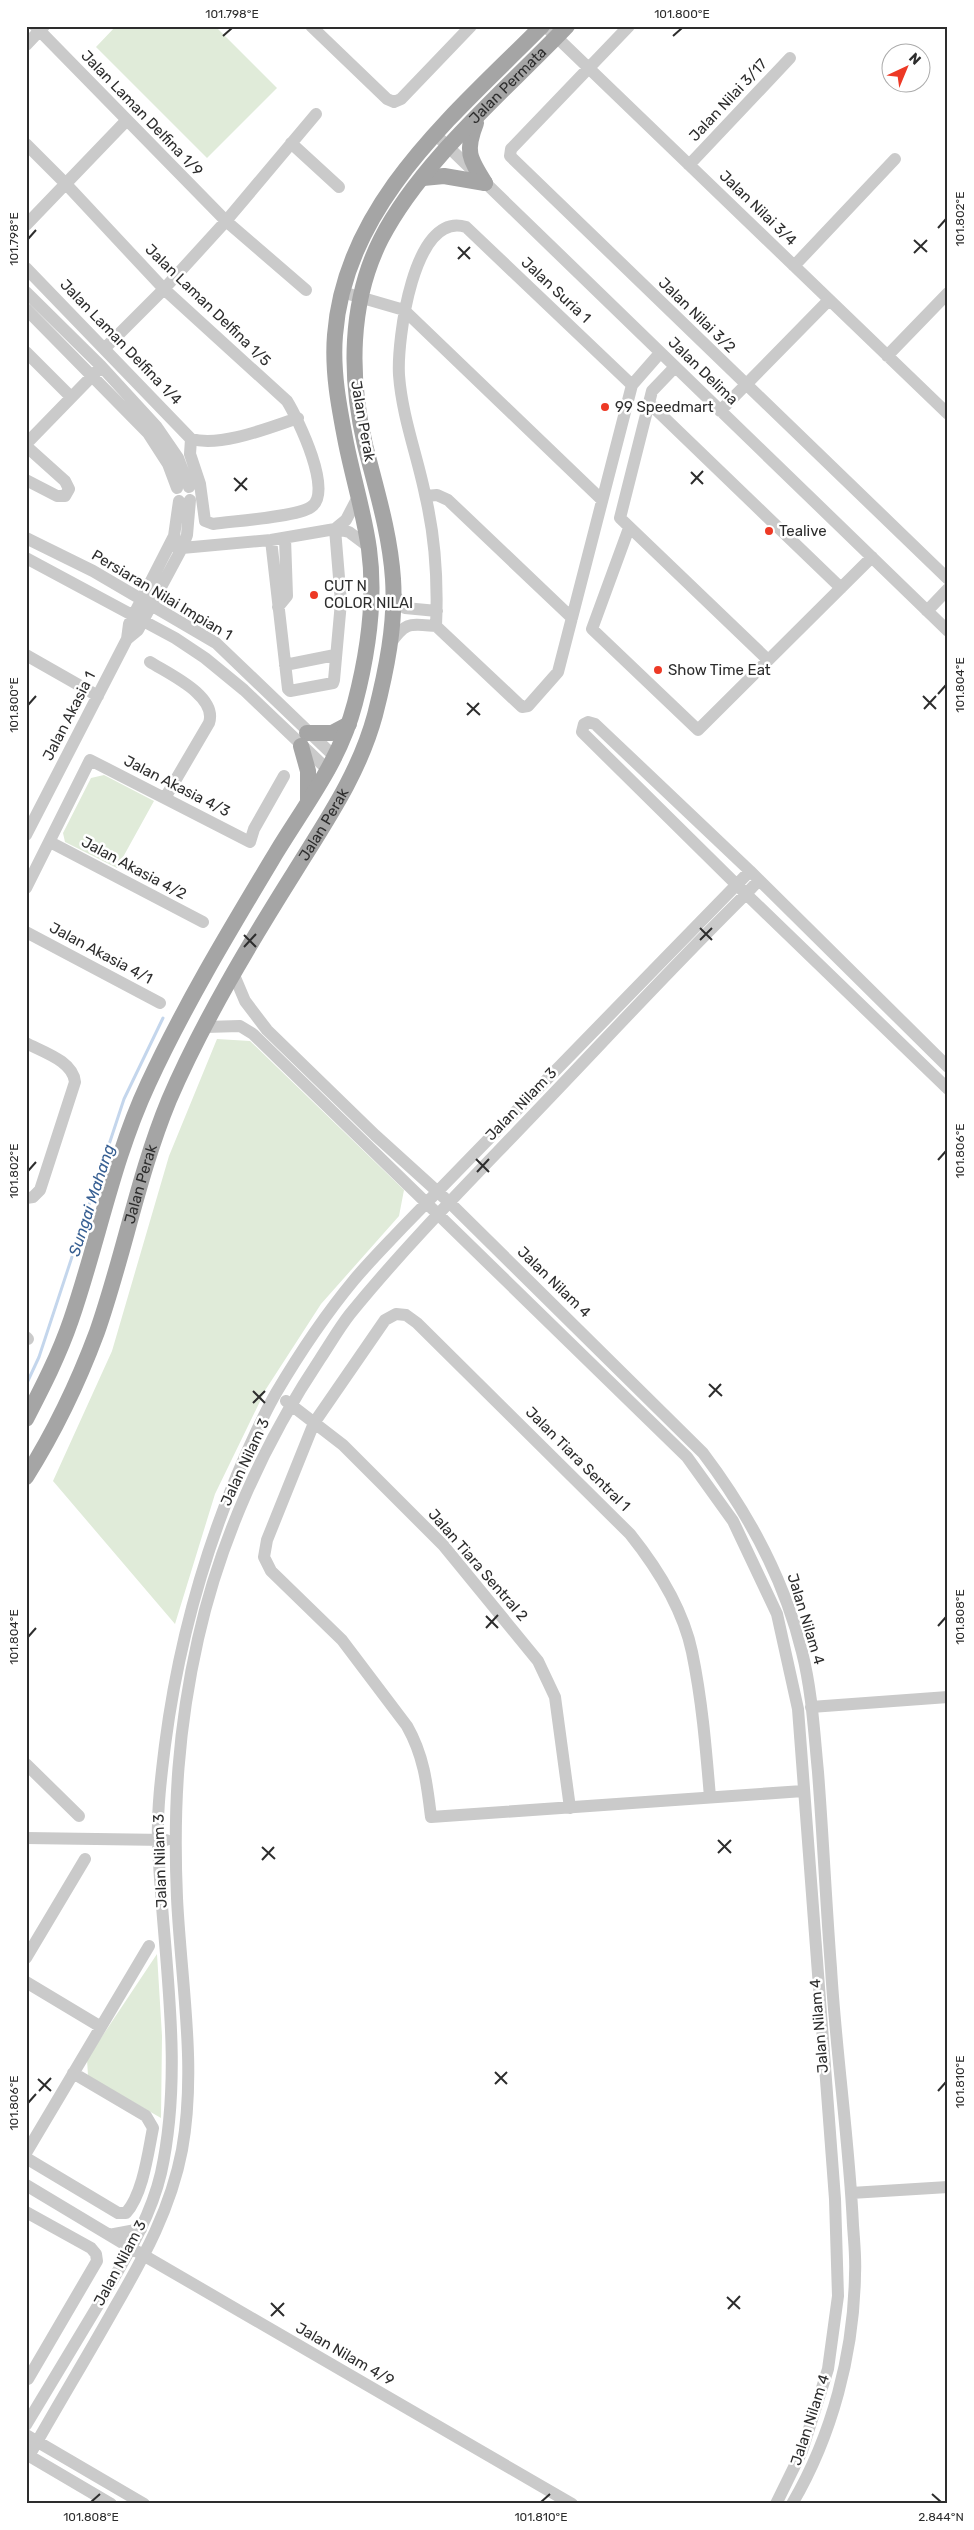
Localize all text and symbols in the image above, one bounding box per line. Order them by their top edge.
text: 101.798°E [205,7,259,21]
text: 101.800°E [654,7,710,21]
north arrow [882,42,932,92]
street label: Jalan Permata [465,43,550,128]
street label: Jalan Laman Delfina 1/9 [77,46,207,180]
text: N [905,49,924,69]
street label: Jalan Nilai 3/17 [685,55,771,145]
street label: Jalan Nilai 3/4 [716,167,800,249]
text: 101.802°E [953,191,967,247]
text: 101.798°E [7,212,21,266]
street label: Jalan Laman Delfina 1/5 [141,240,275,370]
street label: Jalan Suria 1 [517,253,595,327]
street label: Jalan Nilai 3/2 [655,274,740,357]
street label: Jalan Laman Delfina 1/4 [56,276,186,408]
street label: Jalan Delima [664,333,742,409]
street label: Jalan Perak [347,379,379,463]
place label: 99 Speedmart [615,398,714,416]
marker: 99 Speedmart [599,401,611,413]
place label: Tealive [779,522,827,540]
marker: Tealive [763,525,775,537]
street label: Persiaran Nilai Impian 1 [89,546,235,644]
place label: CUT N COLOR NILAI [324,577,413,612]
marker: CUT N COLOR NILAI [308,589,320,601]
text: 101.804°E [953,657,967,713]
place label: Show Time Eat [668,661,771,679]
marker: Show Time Eat [652,664,664,676]
street label: Jalan Akasia 1 [39,668,99,764]
text: 101.800°E [7,677,21,733]
street label: Jalan Akasia 4/3 [121,751,233,821]
street label: Jalan Perak [295,785,353,864]
street label: Jalan Akasia 4/2 [78,833,190,903]
street label: Jalan Akasia 4/1 [46,918,156,988]
street label: Jalan Nilam 3 [482,1064,560,1144]
text: 101.806°E [953,1123,967,1179]
water label: Sungai Mahang [64,1141,119,1258]
street label: Jalan Perak [121,1142,161,1226]
text: 101.802°E [7,1143,21,1199]
street label: Jalan Nilam 4 [514,1243,594,1321]
street label: Jalan Tiara Sentral 1 [522,1403,634,1515]
street label: Jalan Nilam 3 [217,1415,273,1509]
street label: Jalan Tiara Sentral 2 [424,1505,532,1625]
street label: Jalan Nilam 4 [784,1571,828,1667]
text: 101.808°E [953,1589,967,1645]
text: 101.804°E [7,1609,21,1665]
street label: Jalan Nilam 3 [149,1813,171,1909]
street label: Jalan Nilam 4 [806,1978,832,2074]
text: 101.810°E [953,2055,967,2109]
text: 101.806°E [7,2075,21,2131]
street label: Jalan Nilam 3 [90,2217,150,2309]
street label: Jalan Nilam 4/9 [293,2319,398,2390]
street label: Jalan Nilam 4 [787,2372,833,2468]
text: 101.808°E [63,2510,119,2524]
text: 101.810°E [514,2510,568,2524]
text: 2.844°N [918,2510,964,2524]

